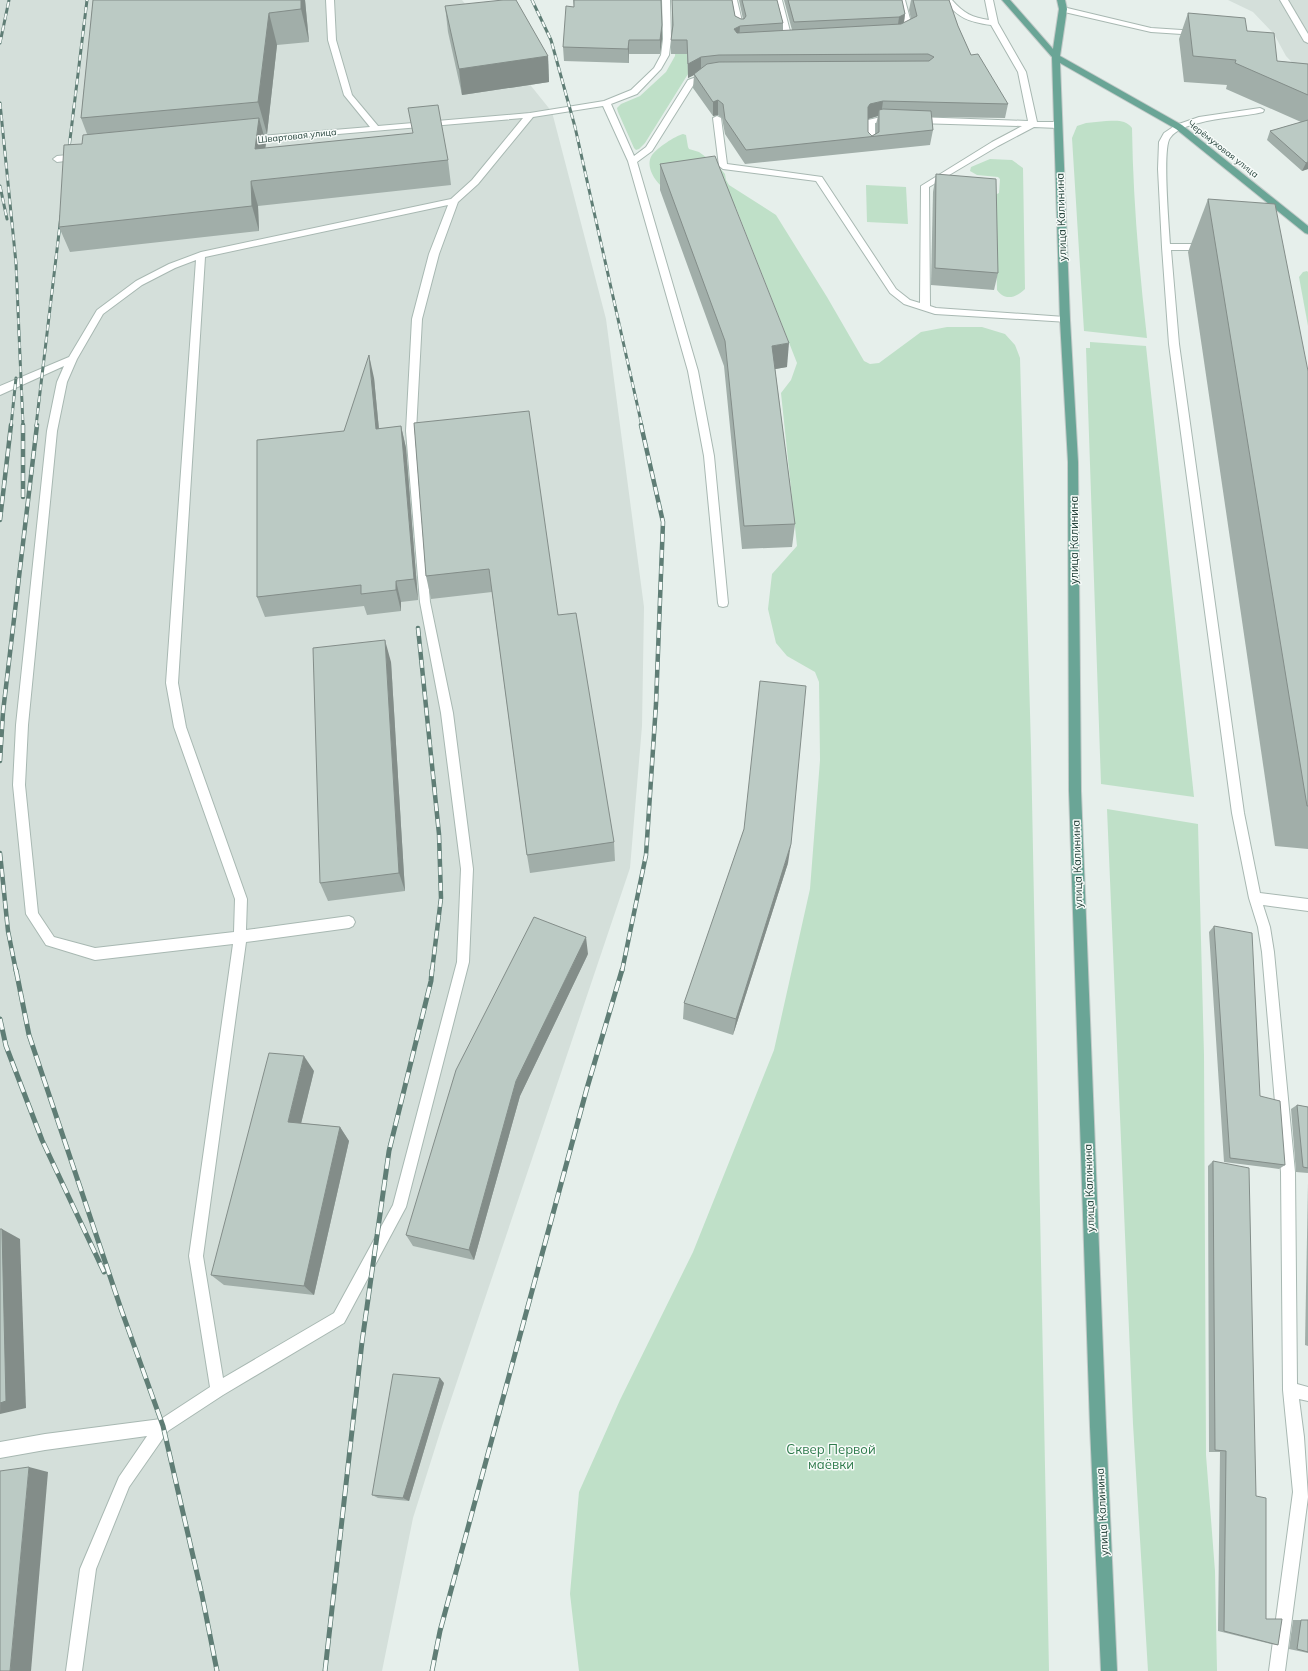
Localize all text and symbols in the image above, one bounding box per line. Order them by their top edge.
street label: Черёмуховая улица [1185,118,1261,180]
street label: Швартовая улица [257,126,337,146]
street label: улица Калинина [1052,173,1070,261]
street label: улица Калинина [1067,496,1081,584]
street label: улица Калинина [1068,820,1086,908]
street label: улица Калинина [1080,1144,1098,1232]
park label: Сквер Первой маёвки [786,1441,876,1472]
street label: улица Калинина [1093,1468,1111,1556]

